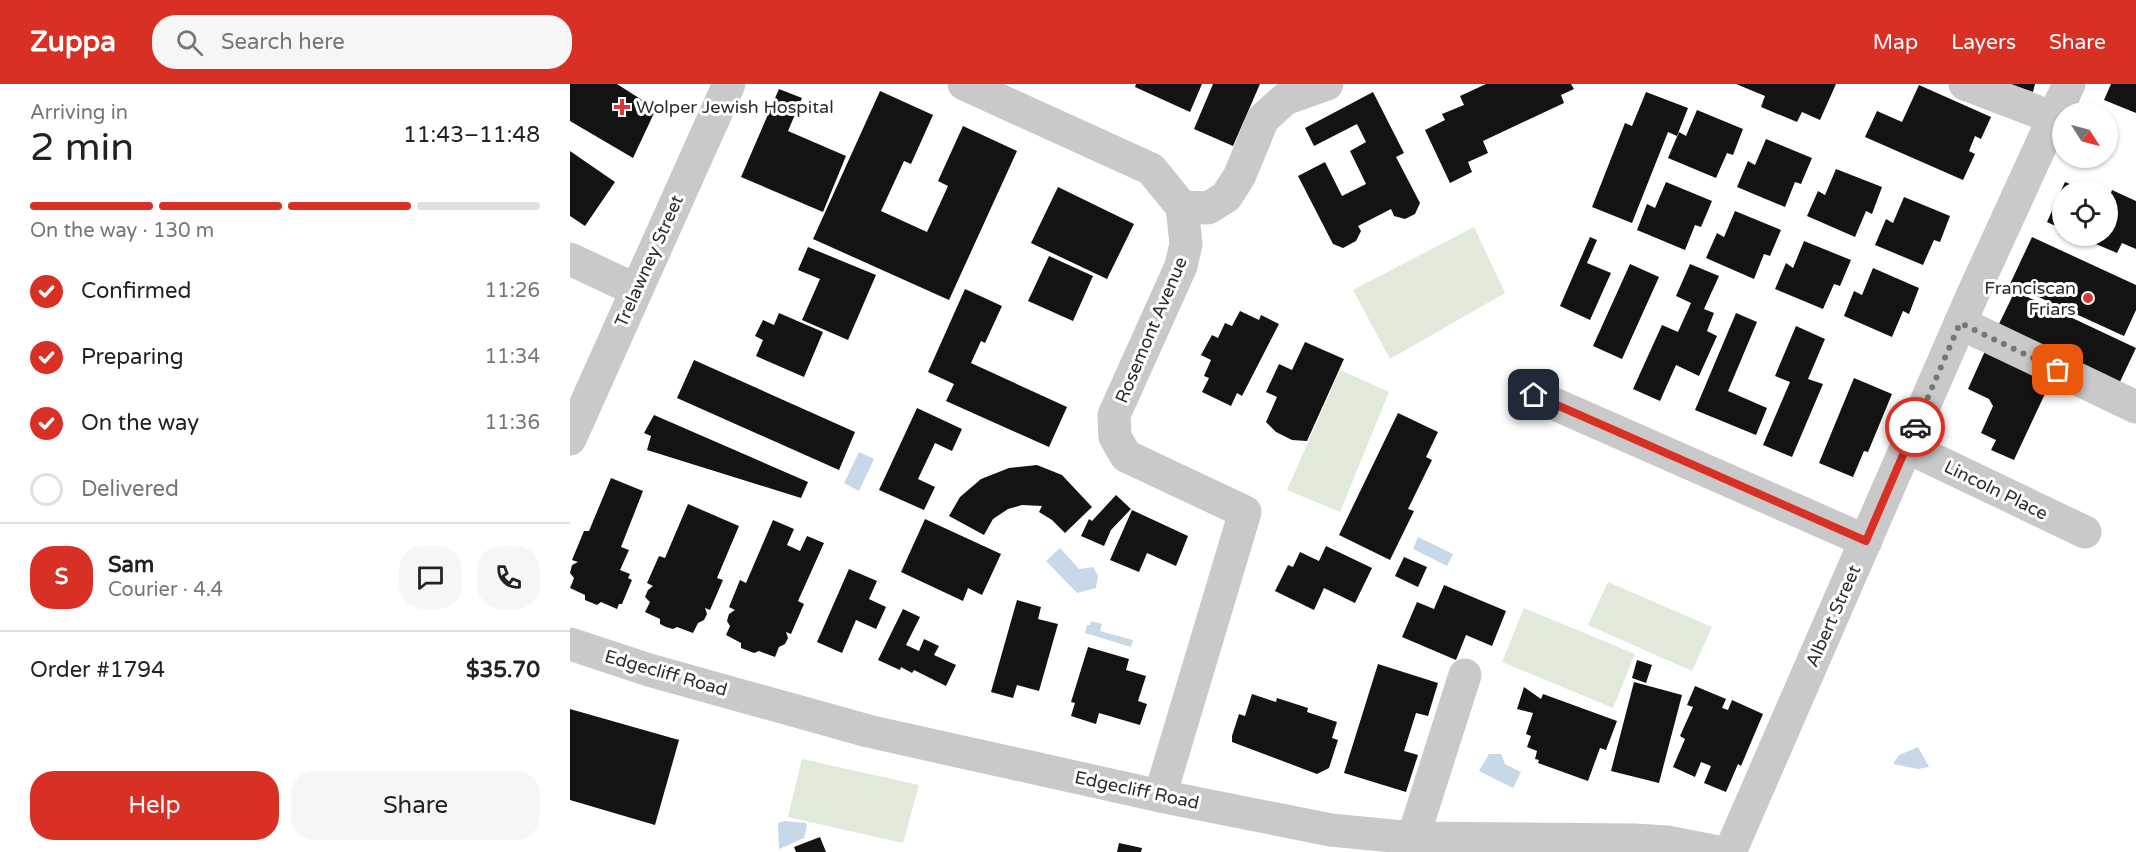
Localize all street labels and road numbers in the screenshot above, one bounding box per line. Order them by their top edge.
street label: Trelawney Street [610,191,688,330]
street label: Rosemont Avenue [1110,254,1192,406]
street label: Lincoln Place [1941,455,2051,525]
street label: Albert Street [1801,562,1865,670]
street label: Edgecliff Road [602,645,730,701]
street label: Edgecliff Road [1073,766,1201,814]

